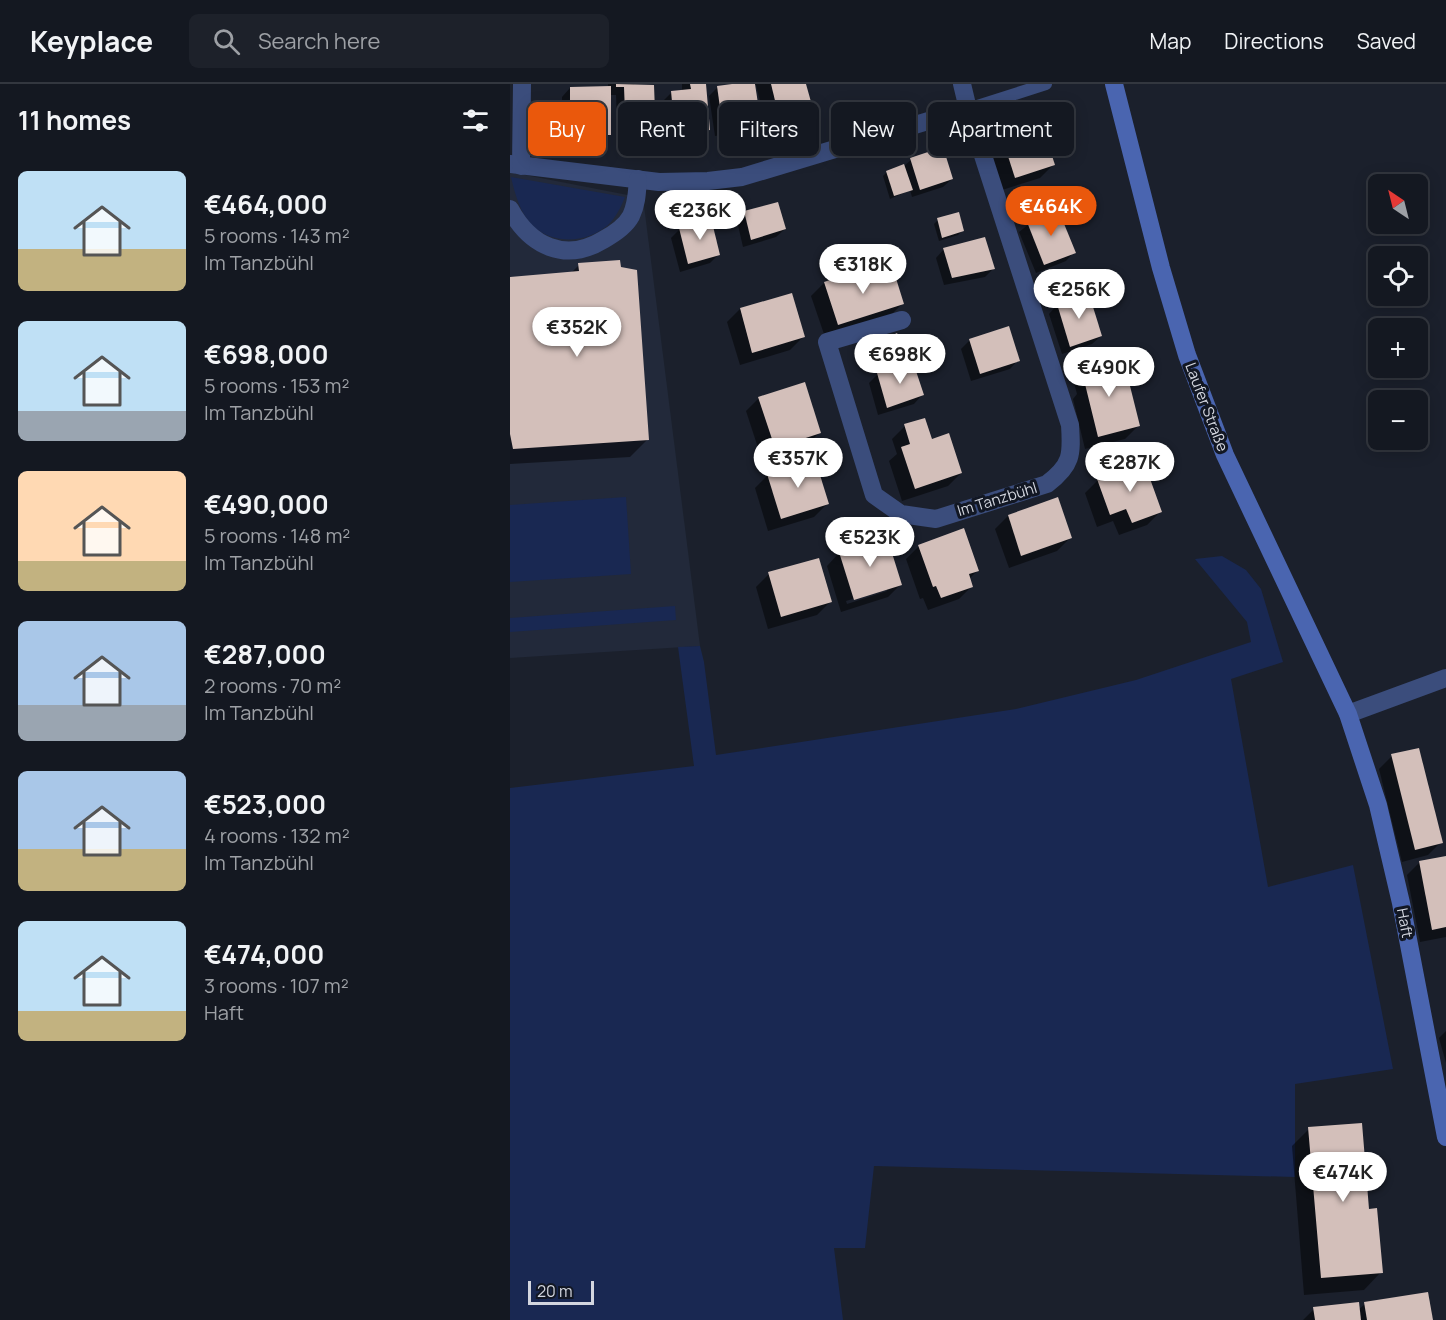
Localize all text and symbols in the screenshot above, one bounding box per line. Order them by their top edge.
search box [189,14,609,68]
text: Keyplace [30,22,153,60]
icon: search [210,25,243,58]
text: Search here [258,26,380,56]
text: Map [1150,27,1191,55]
text: Directions [1224,27,1324,55]
text: Saved [1357,27,1416,55]
text: 11 homes [18,102,131,138]
chip: Buy [528,102,606,156]
chip: Rent [618,102,707,156]
chip: Filters [719,102,819,156]
chip: New [831,102,916,156]
chip: Apartment [928,102,1074,156]
icon: filters [459,104,492,137]
north arrow [1368,174,1428,234]
map controls [1368,174,1428,450]
text: €464,000 [204,186,328,222]
pin: €464K [1009,186,1093,237]
pin: €236K [658,190,742,241]
text: €464K [1020,192,1082,219]
icon: home [66,195,138,267]
text: €236K [669,196,731,223]
text: 5 rooms · 143 m² [204,222,350,249]
pin: €318K [821,244,905,295]
button: locate [1368,246,1428,306]
text: Im Tanzbühl [204,249,314,276]
text: €318K [833,250,893,277]
pin: €256K [1037,269,1121,320]
text: €256K [1048,275,1110,302]
pin: €352K [535,307,619,358]
text: €352K [546,313,608,340]
button: + [1368,318,1428,378]
pin: €698K [858,334,942,385]
text: €698,000 [204,336,329,372]
text: €698K [868,340,932,367]
icon: home [66,345,138,417]
pin: €490K [1067,347,1151,398]
text: €490K [1077,353,1141,380]
street label: Laufer Straße [1180,360,1234,455]
text: 5 rooms · 153 m² [204,372,350,399]
button: − [1368,390,1428,450]
text: Im Tanzbühl [204,399,314,426]
pin: €357K [756,438,840,489]
pin: €287K [1088,442,1172,493]
text: €357K [768,444,828,471]
text: €287K [1099,448,1161,475]
street label: Im Tanzbühl [954,477,1040,521]
text: €490,000 [204,486,329,522]
icon: home [66,495,138,567]
pin: €523K [828,517,912,568]
text: 5 rooms · 148 m² [204,522,350,549]
text: €523K [839,523,901,550]
text: Im Tanzbühl [204,549,314,576]
text: €287,000 [204,636,326,672]
icon: home [66,645,138,717]
text: 2 rooms · 70 m² [204,672,341,699]
text: Im Tanzbühl [204,699,314,726]
text: €523,000 [204,786,326,822]
icon: home [66,795,138,867]
text: 4 rooms · 132 m² [204,822,350,849]
text: Im Tanzbühl [204,849,314,876]
street label: Haft [1392,906,1418,940]
text: €474,000 [204,936,324,972]
icon: home [66,945,138,1017]
text: 3 rooms · 107 m² [204,972,349,999]
text: Haft [204,999,244,1026]
pin: €474K [1301,1152,1385,1203]
text: €474K [1313,1158,1373,1185]
scale bar [528,1278,594,1306]
text: 20 m [537,1280,573,1302]

